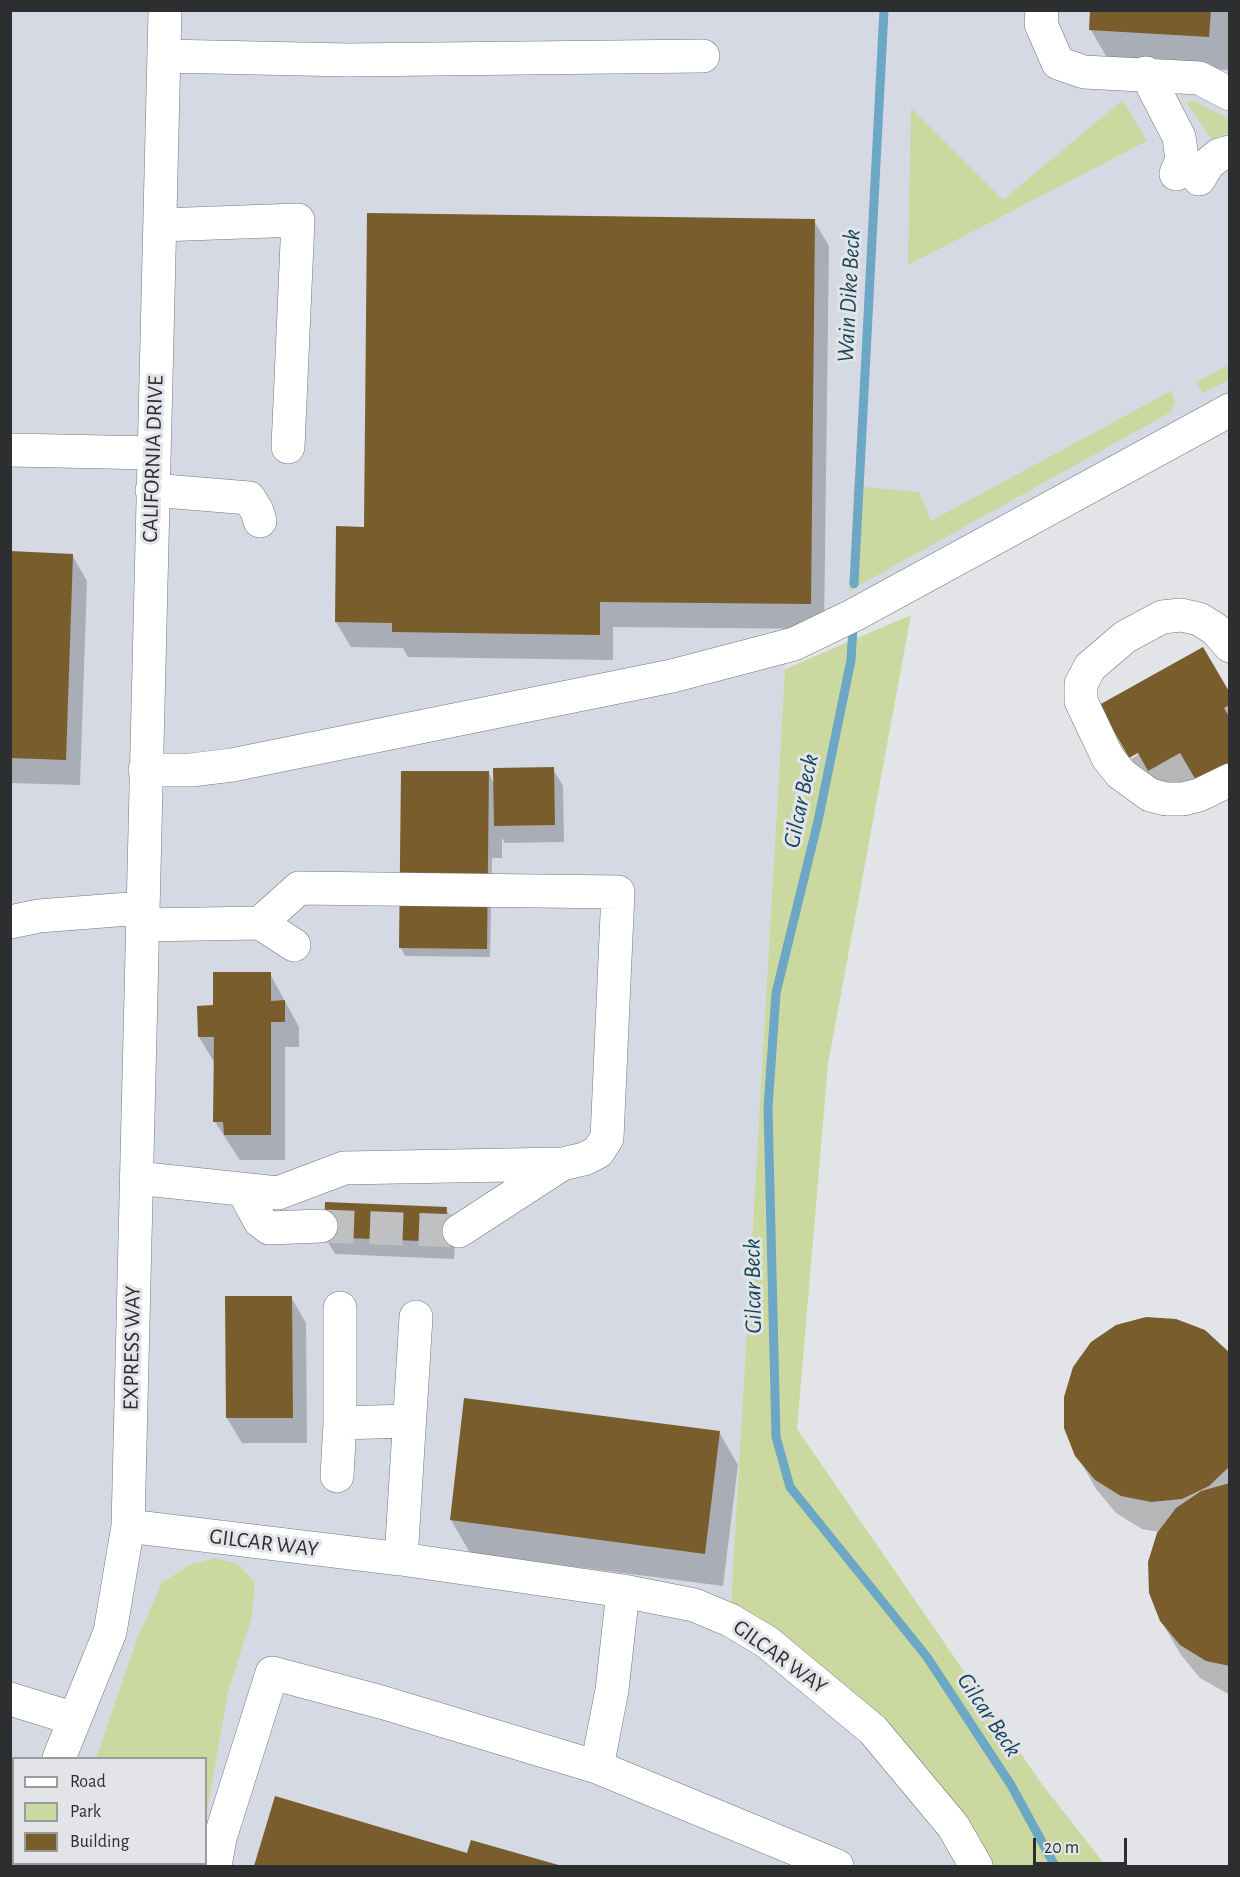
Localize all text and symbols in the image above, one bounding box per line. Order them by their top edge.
water label: Wain Dike Beck [831,229,867,363]
street label: CALIFORNIA DRIVE [137,375,169,543]
water label: Gilcar Beck [777,751,825,851]
water label: Gilcar Beck [738,1238,768,1334]
street label: EXPRESS WAY [118,1285,146,1411]
street label: GILCAR WAY [208,1523,320,1563]
street label: GILCAR WAY [728,1614,832,1700]
water label: Gilcar Beck [950,1668,1028,1762]
legend [12,1757,207,1865]
text: Road [70,1773,106,1791]
text: Park [70,1803,101,1821]
scale bar [1036,1826,1130,1864]
text: Building [70,1833,129,1851]
text: 20 m [1044,1839,1079,1857]

